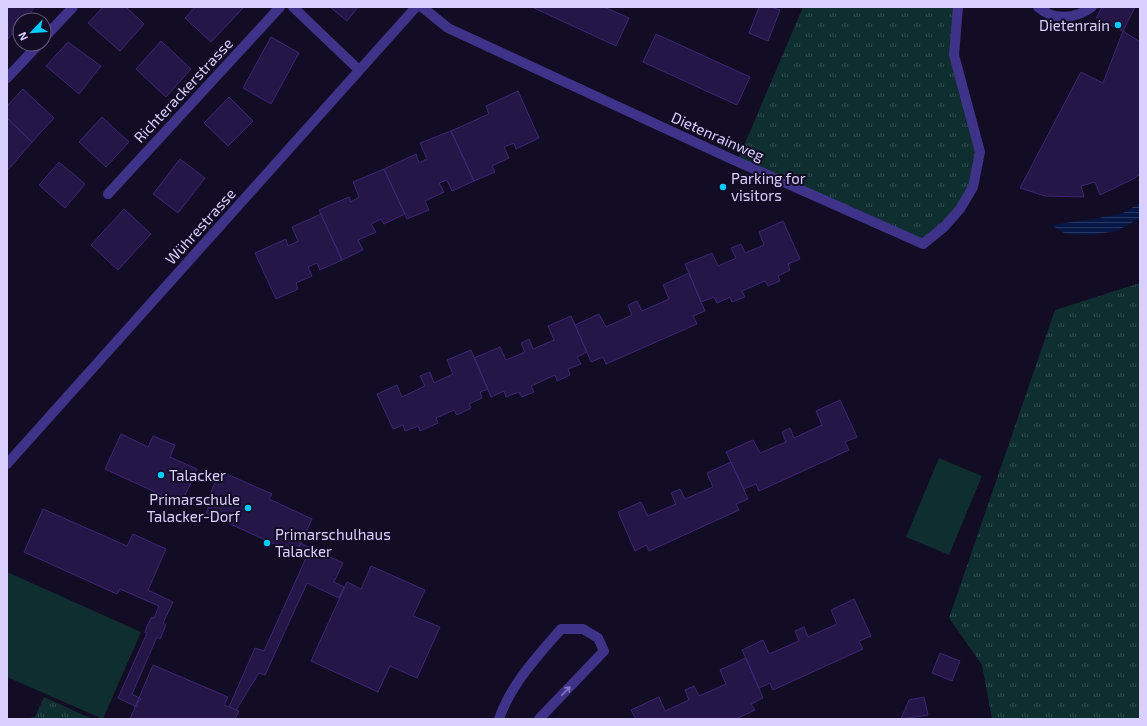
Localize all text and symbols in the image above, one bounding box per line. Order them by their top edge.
north arrow [12,12,52,52]
place label: Dietenrain [1039,16,1110,34]
marker: Dietenrain [1113,20,1123,30]
text: N [15,30,30,43]
street label: Richterackerstrasse [130,34,236,146]
street label: Dietenrainweg [669,108,768,165]
place label: Parking for visitors [731,169,806,204]
marker: Parking for visitors [718,182,728,192]
street label: Wührestrasse [161,184,239,268]
place label: Talacker [169,466,226,484]
marker: Talacker [156,470,166,480]
place label: Primarschule Talacker-Dorf [147,490,240,525]
marker: Primarschule Talacker-Dorf [243,503,253,513]
place label: Primarschulhaus Talacker [275,525,391,560]
marker: Primarschulhaus Talacker [262,538,272,548]
one-way arrow [561,686,571,696]

